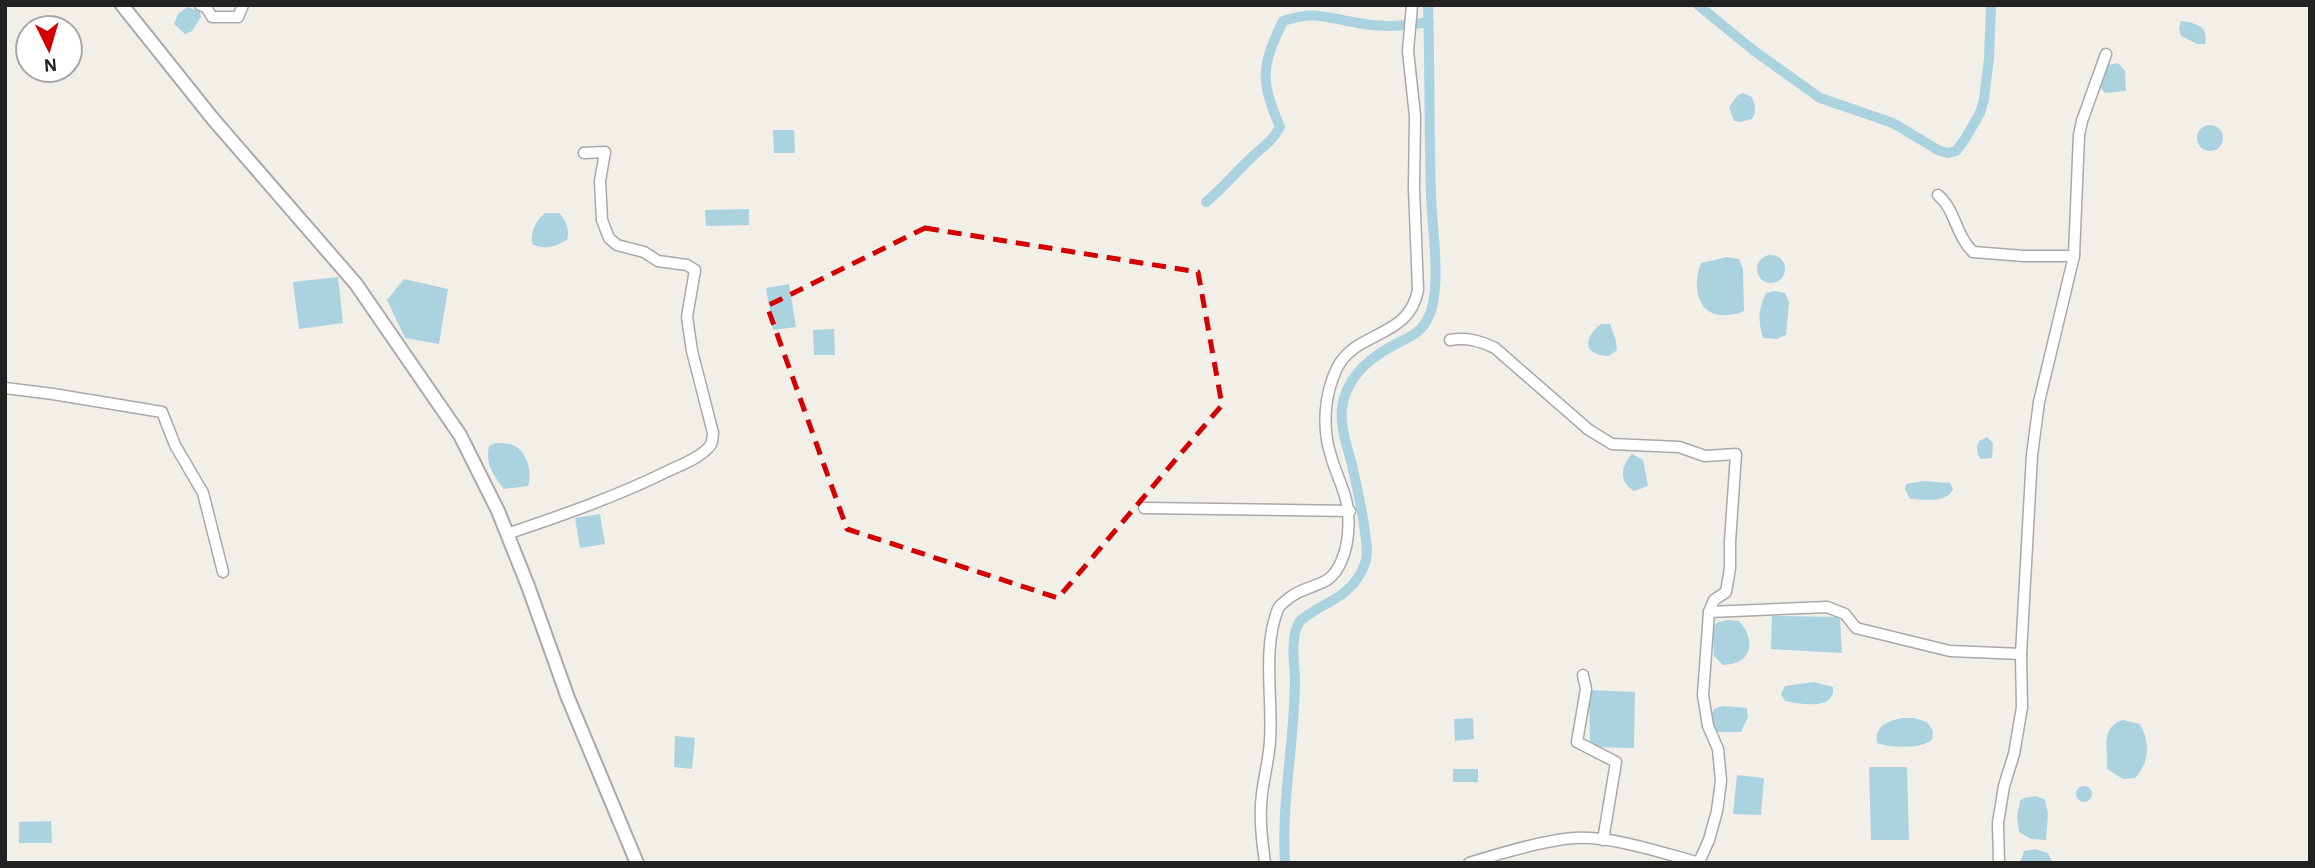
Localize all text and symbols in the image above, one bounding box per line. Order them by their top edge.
north arrow [14,14,84,84]
text: N [43,54,58,74]

